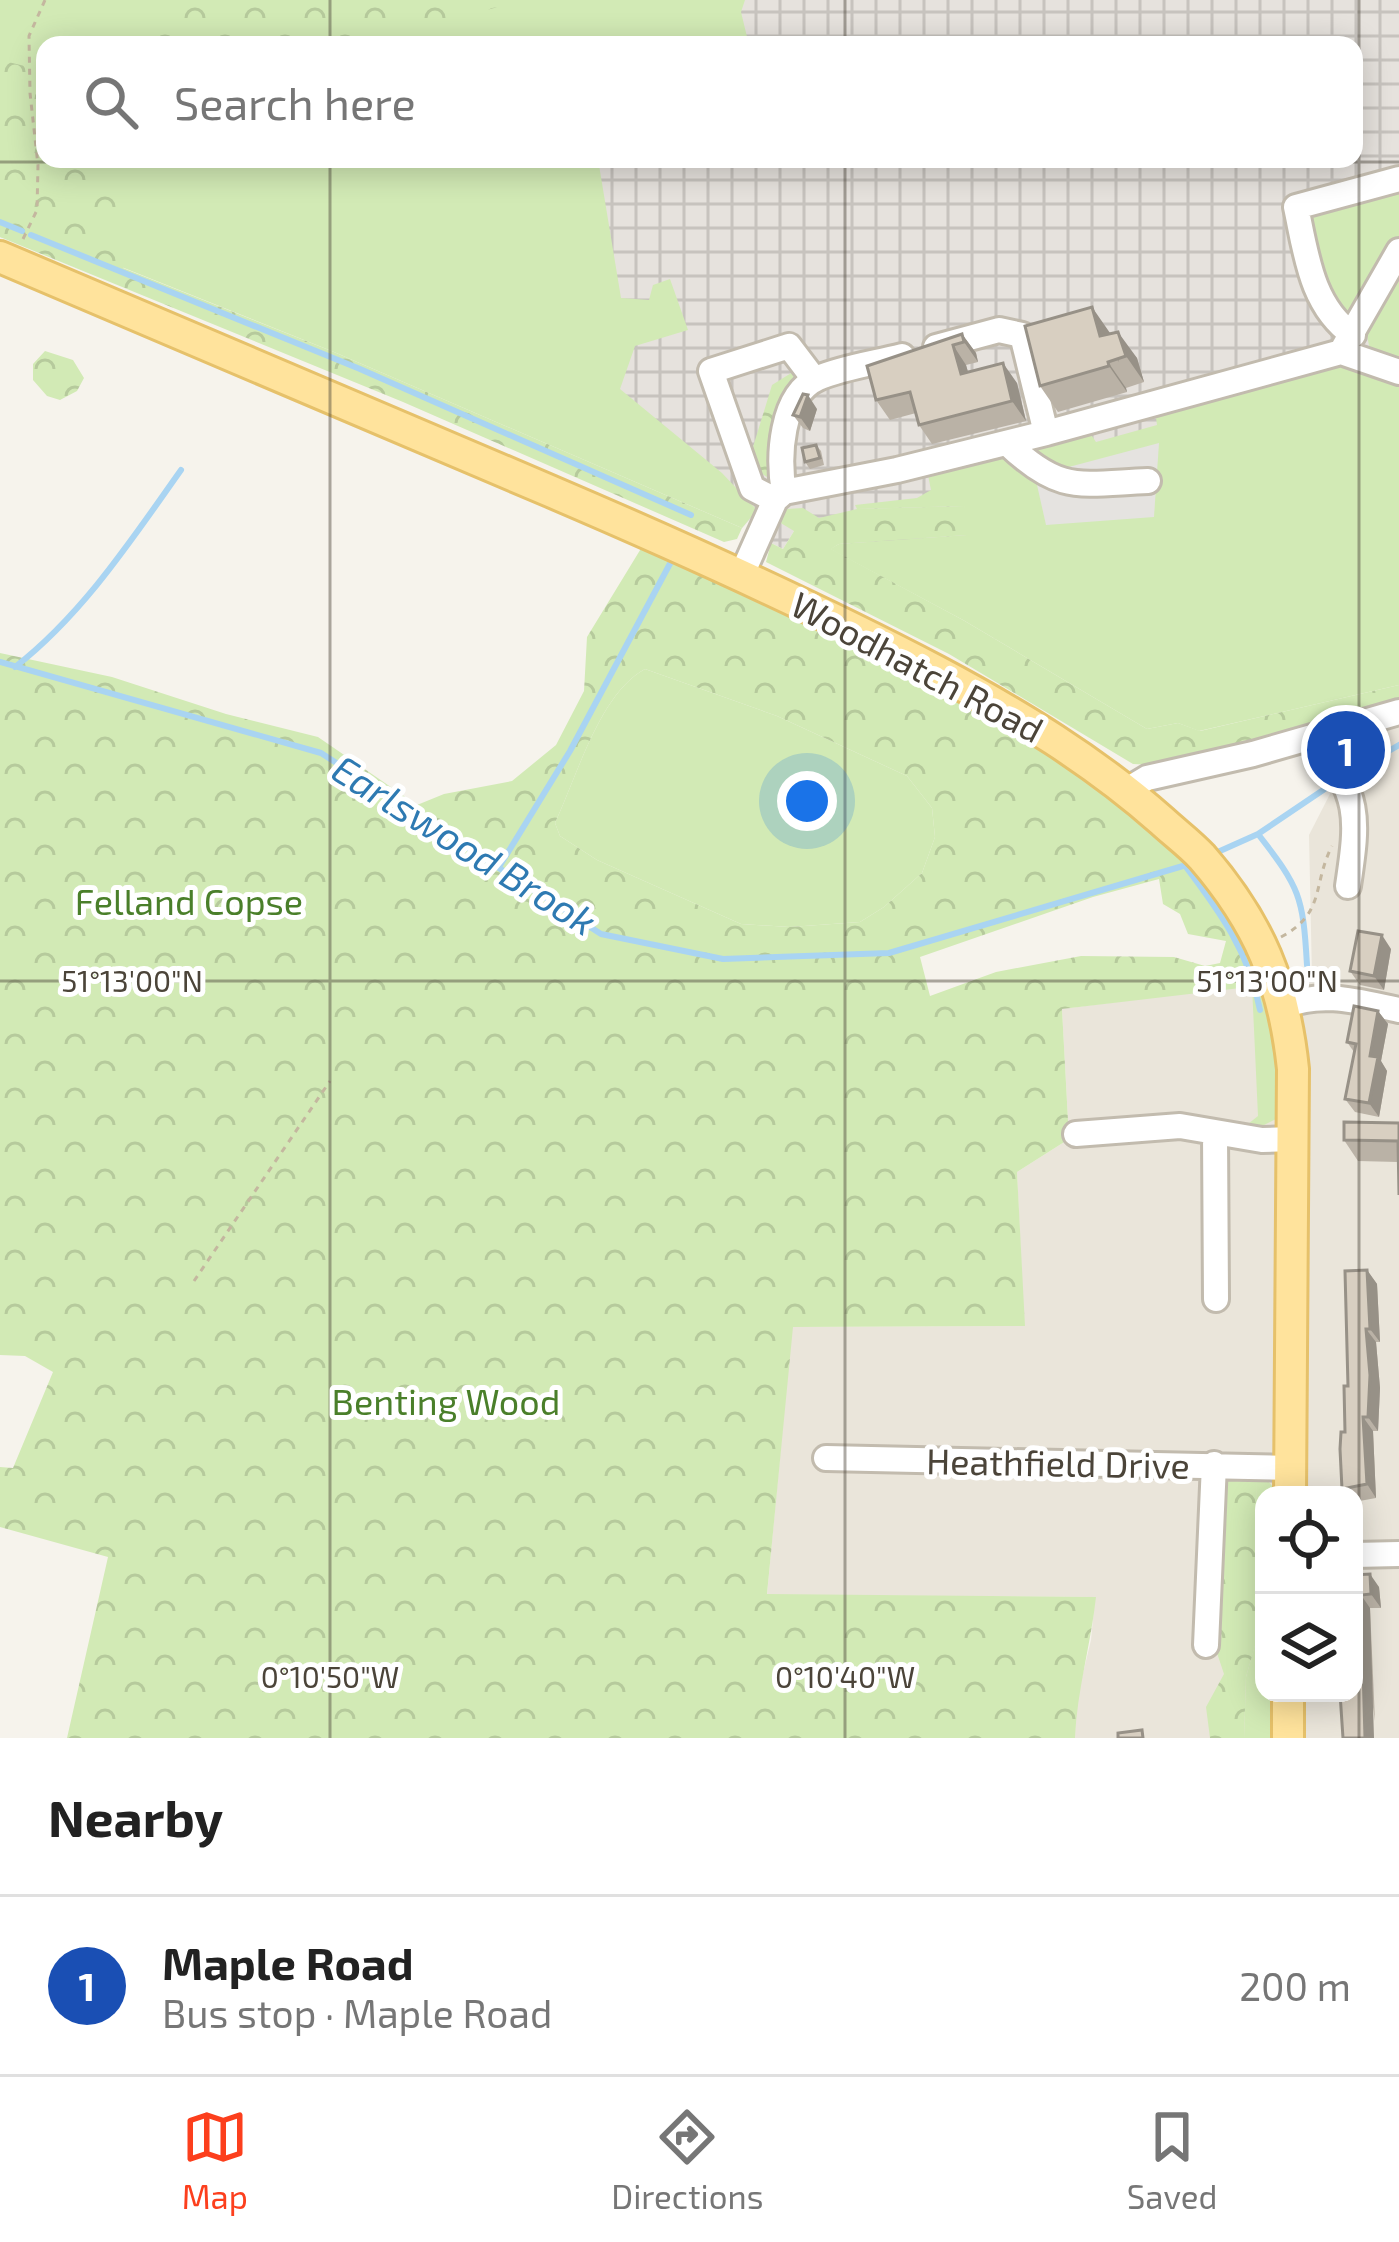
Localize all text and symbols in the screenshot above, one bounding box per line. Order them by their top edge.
search box [36,36,1363,168]
icon: search [78,69,144,135]
text: Search here [174,75,416,129]
street label: Woodhatch Road [785,582,1051,750]
pin: 1 [1307,705,1385,795]
water label: Earlswood Brook [324,744,606,944]
your location [777,771,837,831]
park label: Felland Copse [75,879,303,922]
text: 51°13'00"N [61,962,203,998]
text: 51°13'00"N [1196,962,1338,998]
park label: Benting Wood [332,1379,560,1422]
street label: Heathfield Drive [926,1438,1190,1486]
map controls [1255,1486,1363,1702]
button: locate [1255,1486,1363,1594]
button: layers [1255,1594,1363,1702]
text: 0°10'50"W [261,1658,399,1694]
text: 0°10'40"W [775,1658,915,1694]
text: Nearby [48,1786,223,1847]
text: Maple Road [162,1935,414,1989]
text: 1 [79,1962,95,2009]
text: 200 m [1239,1962,1351,2009]
text: Bus stop · Maple Road [162,1989,552,2036]
tab: Map [182,2104,248,2216]
tab: Directions [611,2104,763,2216]
tab: Saved [1127,2104,1217,2216]

